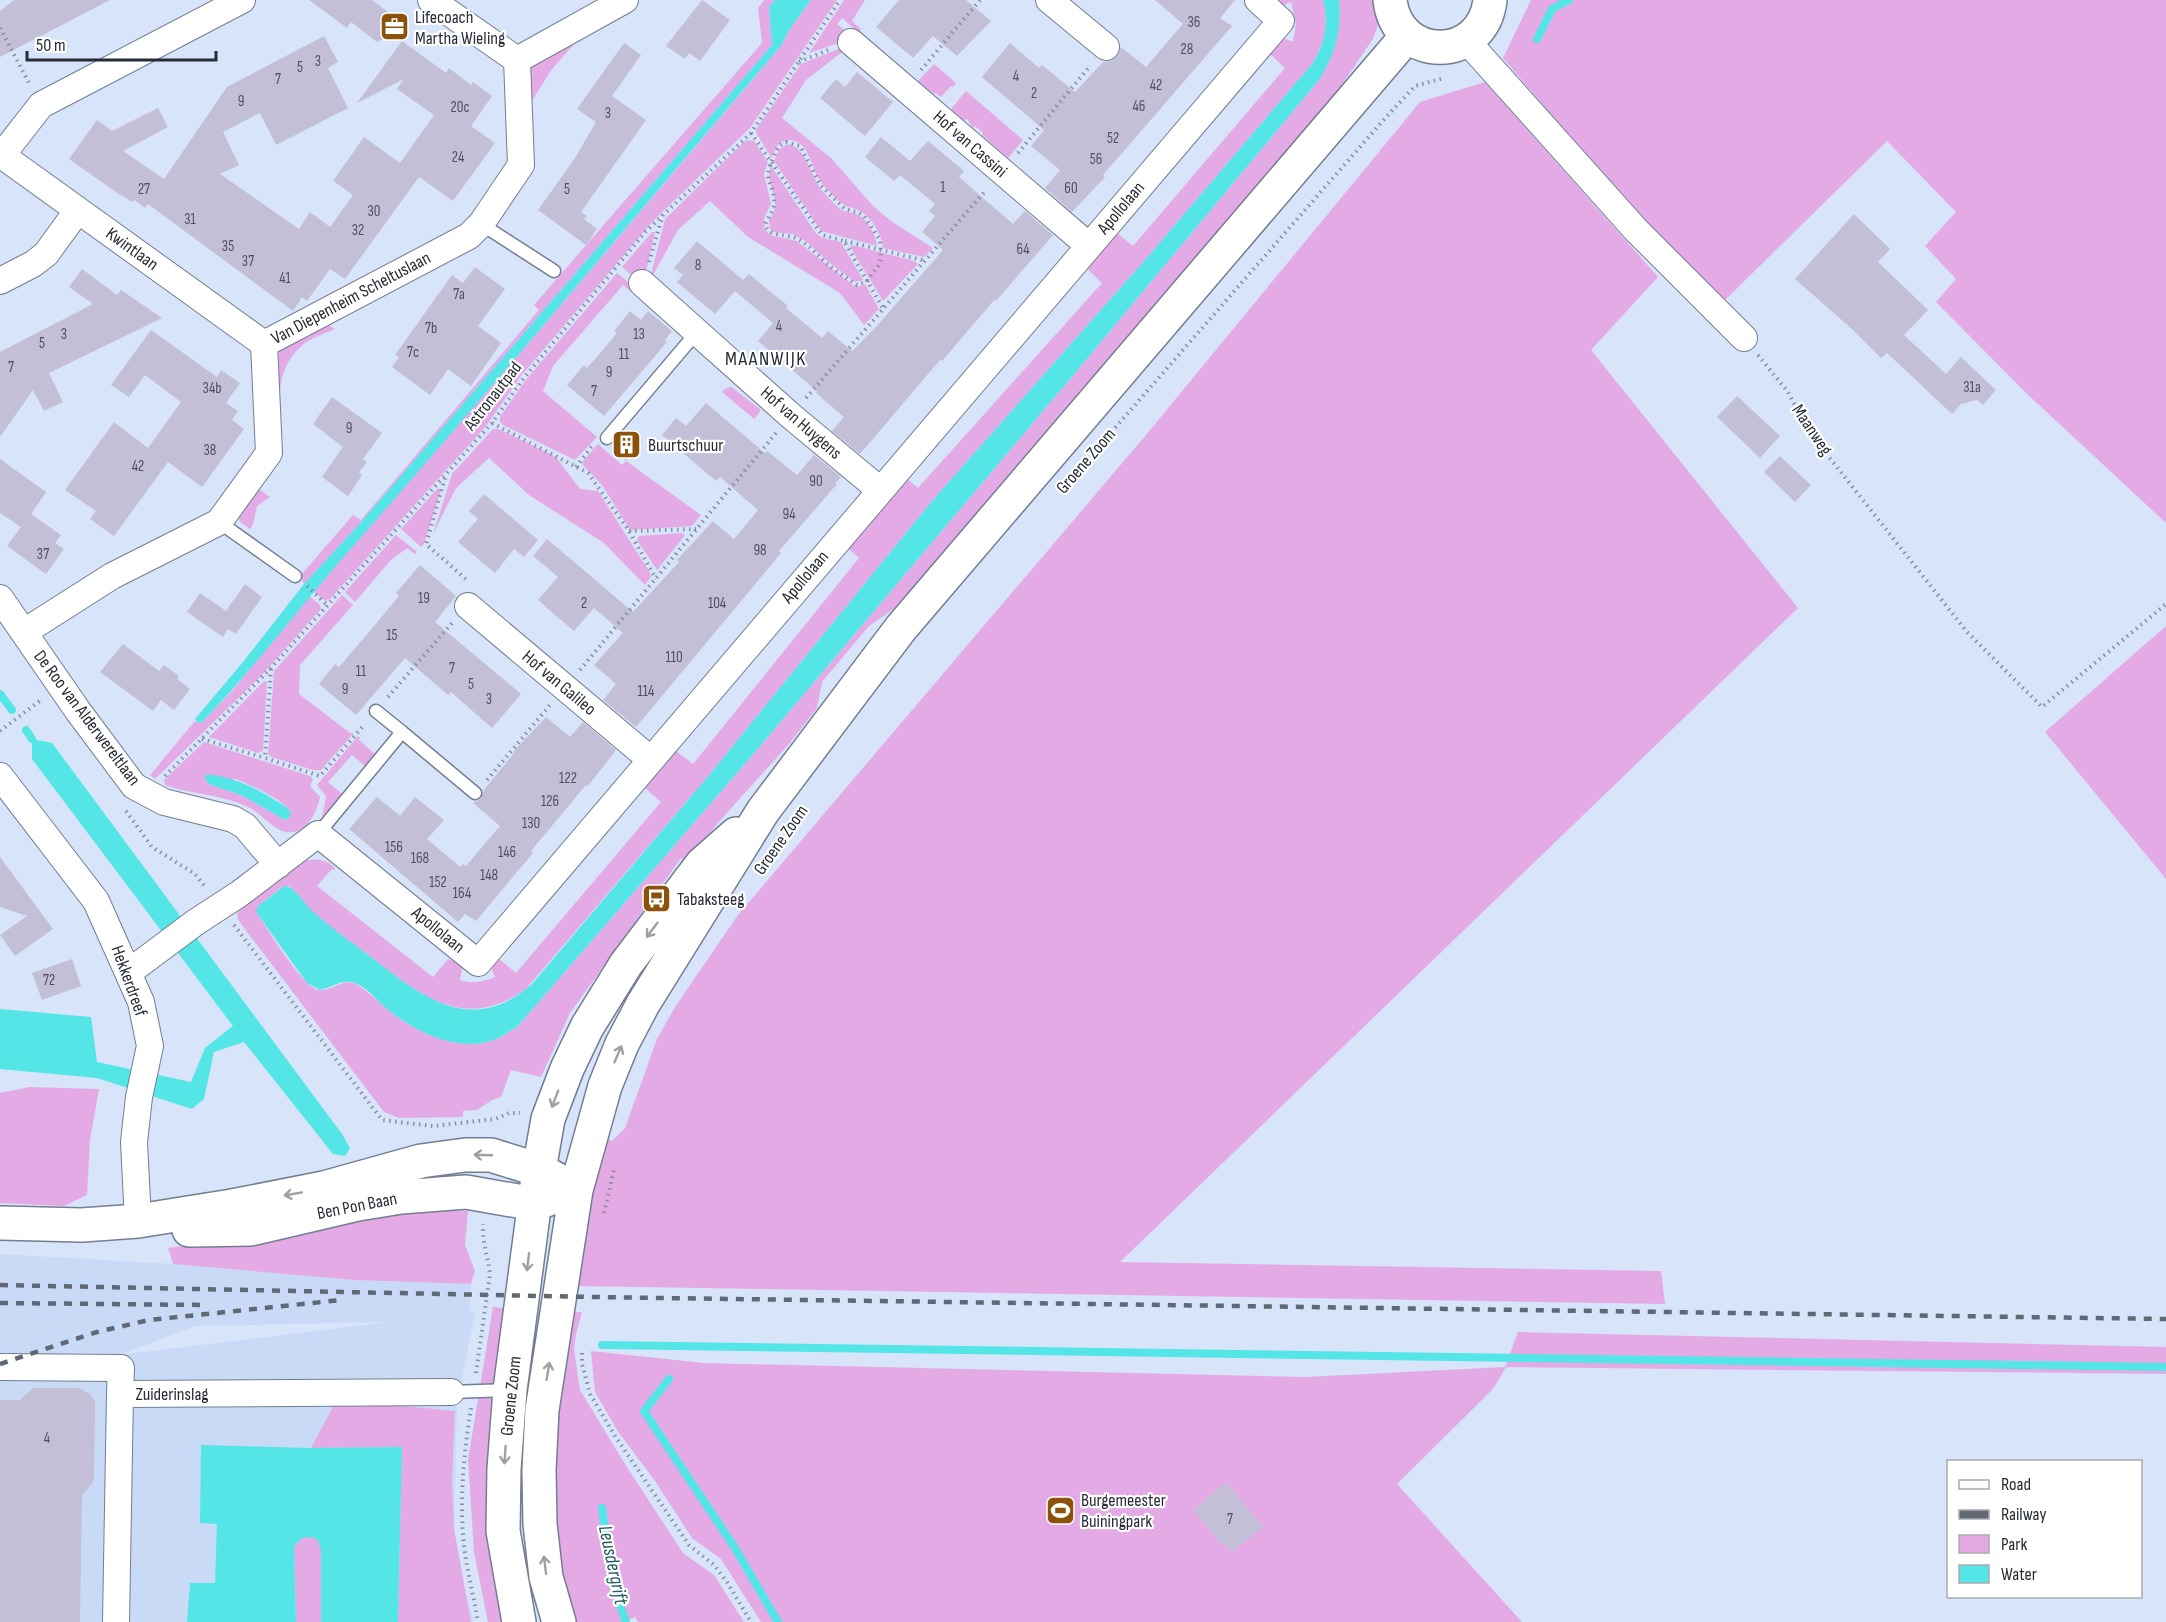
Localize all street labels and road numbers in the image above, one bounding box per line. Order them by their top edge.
street label: Hof van Cassini [929,106,1011,182]
street label: Apollolaan [1092,177,1149,239]
street label: Kwintlaan [102,223,162,275]
street label: Van Diepenheim Scheltuslaan [268,247,434,349]
street label: Astronautpad [459,357,526,435]
street label: Hof van Huygens [756,382,846,464]
street label: Maanweg [1787,401,1837,459]
street label: Groene Zoom [1052,424,1120,498]
street label: Apollolaan [776,546,833,608]
street label: De Roo van Alderwereltlaan [29,646,145,790]
street label: Hof van Galileo [518,646,600,720]
street label: Groene Zoom [749,801,813,879]
street label: Apollolaan [407,902,469,958]
street label: Hekkerdreef [106,943,152,1020]
street label: Ben Pon Baan [315,1188,399,1224]
street label: Groene Zoom [496,1355,526,1437]
street label: Zuiderinslag [135,1384,209,1405]

